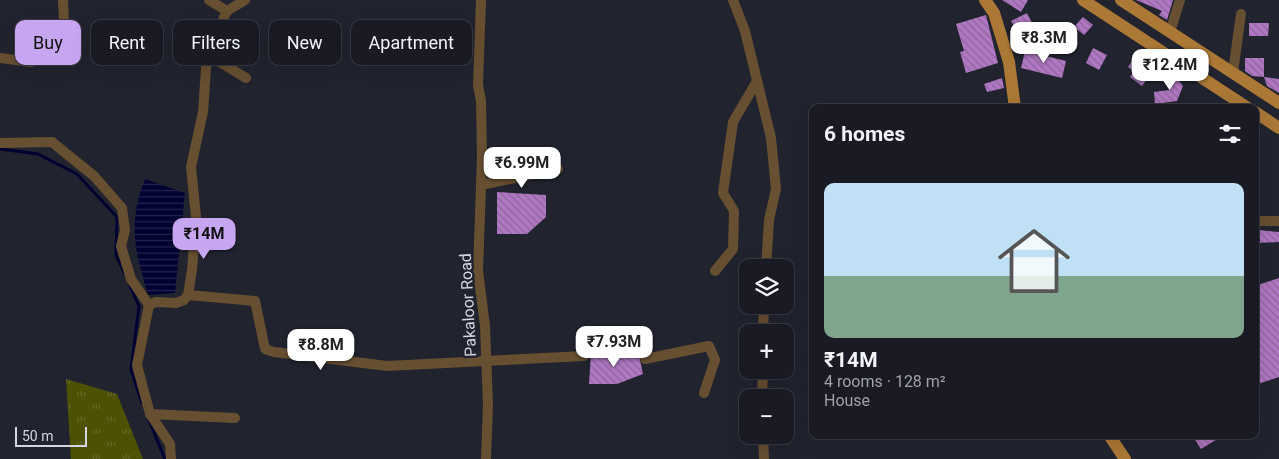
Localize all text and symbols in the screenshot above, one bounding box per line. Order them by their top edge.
chip: Buy [15,20,81,65]
chip: Rent [91,20,163,65]
chip: Filters [173,20,259,65]
chip: New [269,20,341,65]
chip: Apartment [351,20,472,65]
pin: ₹8.3M [1009,22,1079,64]
text: ₹8.3M [1021,28,1067,47]
pin: ₹12.4M [1129,48,1211,91]
text: ₹12.4M [1143,55,1197,74]
icon: filters [1216,120,1244,148]
text: 6 homes [824,122,905,146]
pin: ₹6.99M [481,146,563,189]
text: ₹6.99M [495,153,549,172]
icon: home [989,216,1079,306]
pin: ₹14M [174,218,234,260]
text: ₹14M [184,224,224,243]
street label: Pakaloor Road [456,253,480,357]
map controls [739,259,794,444]
button: layers [739,259,794,314]
button: + [739,324,794,379]
pin: ₹7.93M [573,326,655,368]
pin: ₹8.8M [286,328,356,371]
text: ₹7.93M [587,332,641,351]
text: ₹8.8M [298,335,344,354]
text: ₹14M [824,348,878,372]
text: 4 rooms · 128 m² [824,372,946,391]
button: − [739,389,794,444]
text: House [824,391,870,410]
scale bar [15,424,88,447]
text: 50 m [22,428,54,444]

